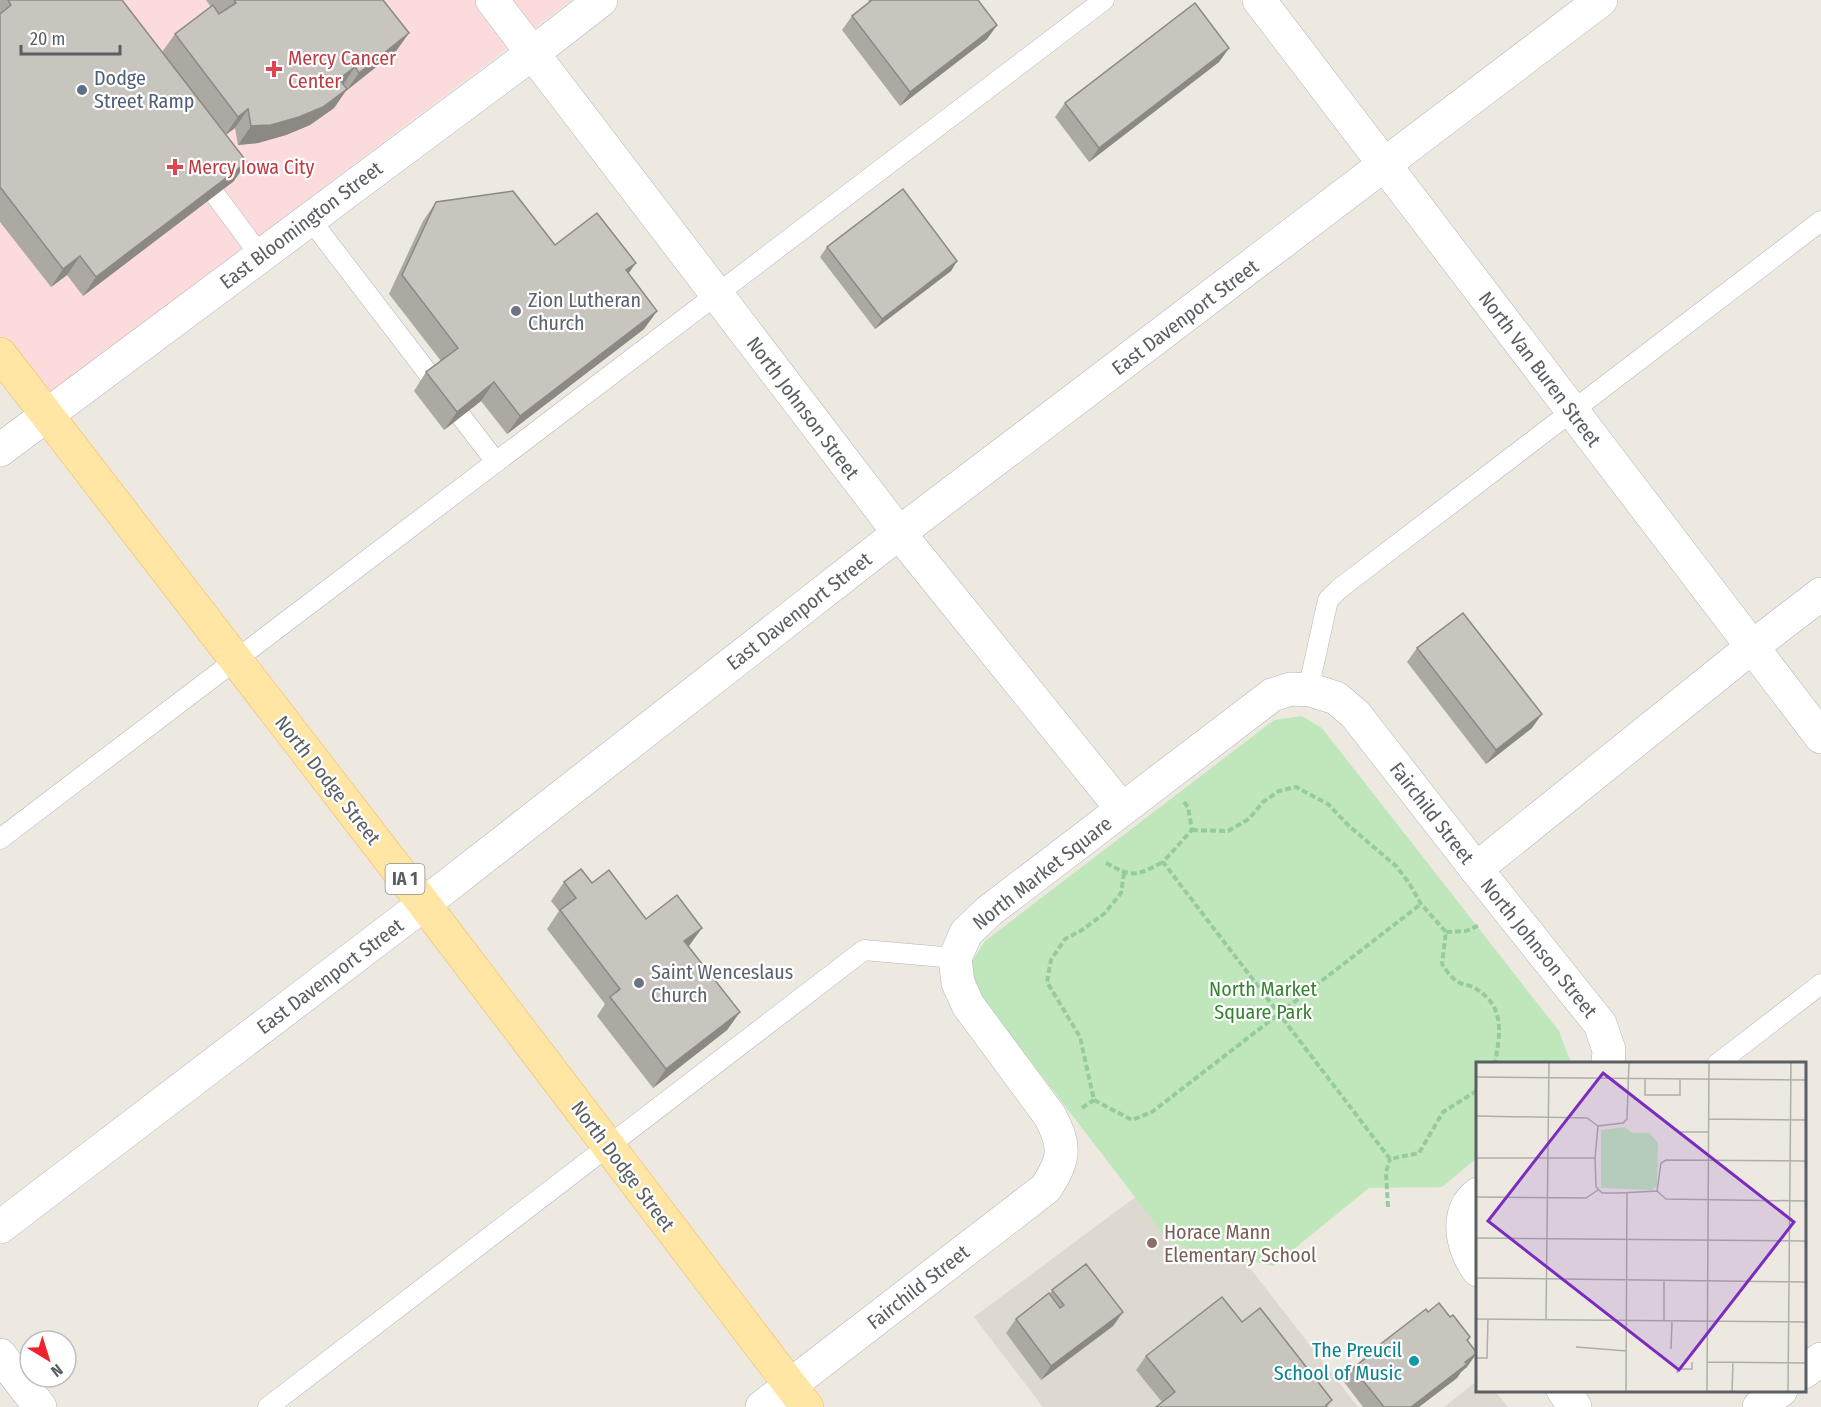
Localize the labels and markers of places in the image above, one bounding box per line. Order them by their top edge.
place label: Mercy Cancer Center [288,46,396,93]
marker: Mercy Cancer Center [265,60,283,78]
place label: Dodge Street Ramp [94,66,194,113]
marker: Dodge Street Ramp [75,83,89,97]
place label: Mercy Iowa City [188,155,314,179]
marker: Mercy Iowa City [166,158,184,176]
place label: Zion Lutheran Church [528,288,641,335]
marker: Zion Lutheran Church [509,304,523,318]
place label: Saint Wenceslaus Church [651,960,793,1007]
marker: Saint Wenceslaus Church [632,976,646,990]
place label: Horace Mann Elementary School [1164,1220,1316,1267]
marker: Horace Mann Elementary School [1145,1236,1159,1250]
place label: The Preucil School of Music [1274,1338,1402,1385]
marker: The Preucil School of Music [1407,1354,1421,1368]

